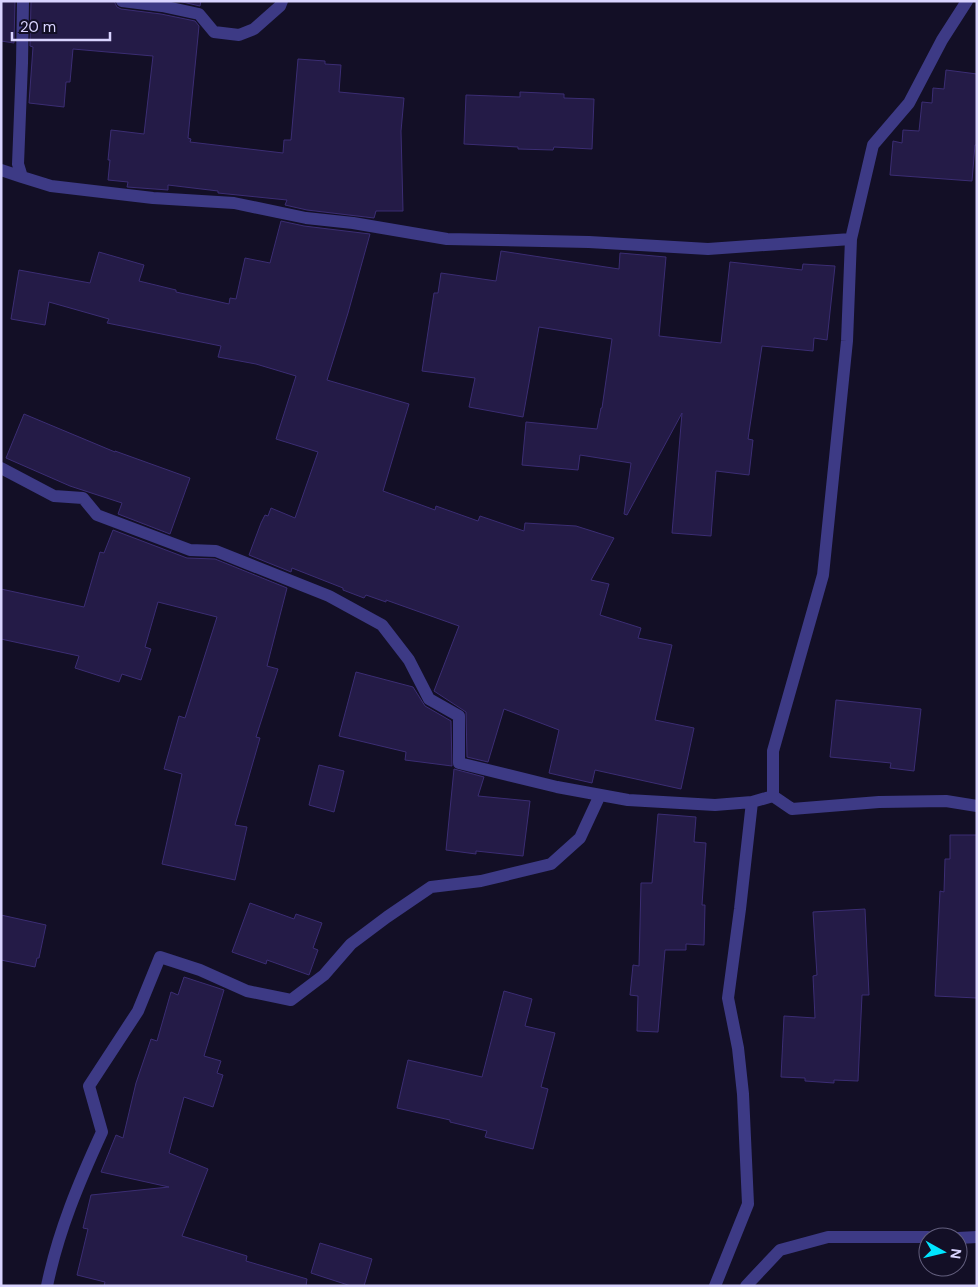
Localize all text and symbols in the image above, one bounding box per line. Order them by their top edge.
scale bar [12,10,110,42]
text: 20 m [20,17,56,37]
north arrow [918,1227,968,1277]
text: N [946,1247,965,1260]

